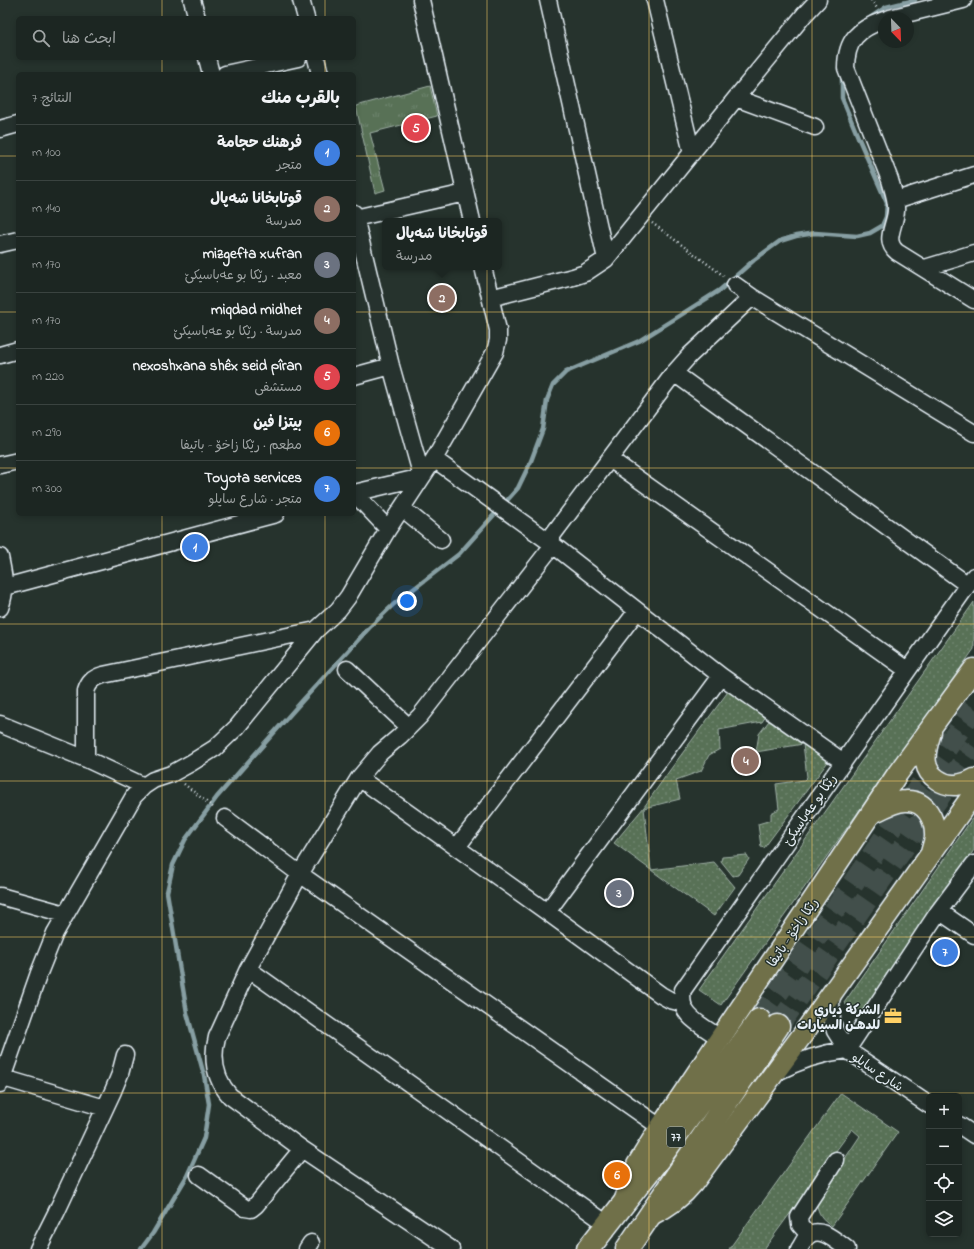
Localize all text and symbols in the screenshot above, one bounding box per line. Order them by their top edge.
north arrow [878,12,914,48]
search box [16,16,356,60]
icon: search [30,27,52,49]
text: ابحث هنا [62,28,116,50]
text: بالقرب منك [261,86,340,111]
text: النتائج: 7 [32,89,72,108]
pin: 5 [403,113,429,143]
text: فرهنك حجامة [217,132,302,154]
text: 100 m [32,143,61,162]
text: 1 [325,143,329,162]
text: متجر [277,156,302,175]
text: قوتابخانا شەپال [210,188,302,210]
text: 140 m [32,199,60,218]
text: 2 [324,199,330,218]
text: مدرسة [266,212,302,231]
popup [382,218,502,270]
text: قوتابخانا شەپال [396,223,488,245]
text: mizgefta xufran [203,243,302,265]
text: مدرسة [396,247,432,266]
text: 170 m [32,255,60,274]
text: 3 [324,255,330,274]
text: معبد · رێكا بو عه‌باسيكێ [185,266,302,285]
pin: 2 [429,283,455,313]
text: miqdad midhet [211,299,302,321]
text: 170 m [32,311,60,330]
text: 4 [324,311,330,330]
text: مدرسة · رێكا بو عه‌باسيكێ [173,322,302,341]
text: nexoshxana shêx seid pîran [133,355,302,377]
text: 220 m [32,367,64,386]
text: 5 [323,367,331,386]
text: مستشفى [254,378,302,397]
text: بيتزا فين [253,412,302,434]
text: 290 m [32,423,61,442]
text: 6 [324,423,330,442]
text: مطعم · رێکا زاخۆ - باتیفا [180,436,302,455]
text: Toyota services [204,467,302,489]
text: 300 m [32,479,62,498]
text: 7 [324,479,330,498]
text: متجر · شارع سايلو [209,490,302,509]
pin: 1 [182,532,208,562]
your location [397,591,417,611]
pin: 4 [733,746,759,776]
street label: رێكا بو عه‌باسيكێ [779,770,842,849]
pin: 3 [606,878,632,908]
street label: رێکا زاخۆ - باتیفا [763,894,823,971]
pin: 7 [932,937,958,967]
place label: الشركة دياري للدهـن السيارات [797,1001,880,1035]
office icon: الشركة دياري للدهـن السيارات [883,1006,903,1026]
street label: شارع سايلو [847,1047,907,1097]
map controls [926,1093,962,1237]
button: + [926,1093,962,1129]
road number: 77 [667,1127,685,1147]
button: − [926,1129,962,1165]
pin: 6 [604,1160,630,1190]
button: locate [926,1165,962,1201]
button: layers [926,1201,962,1237]

